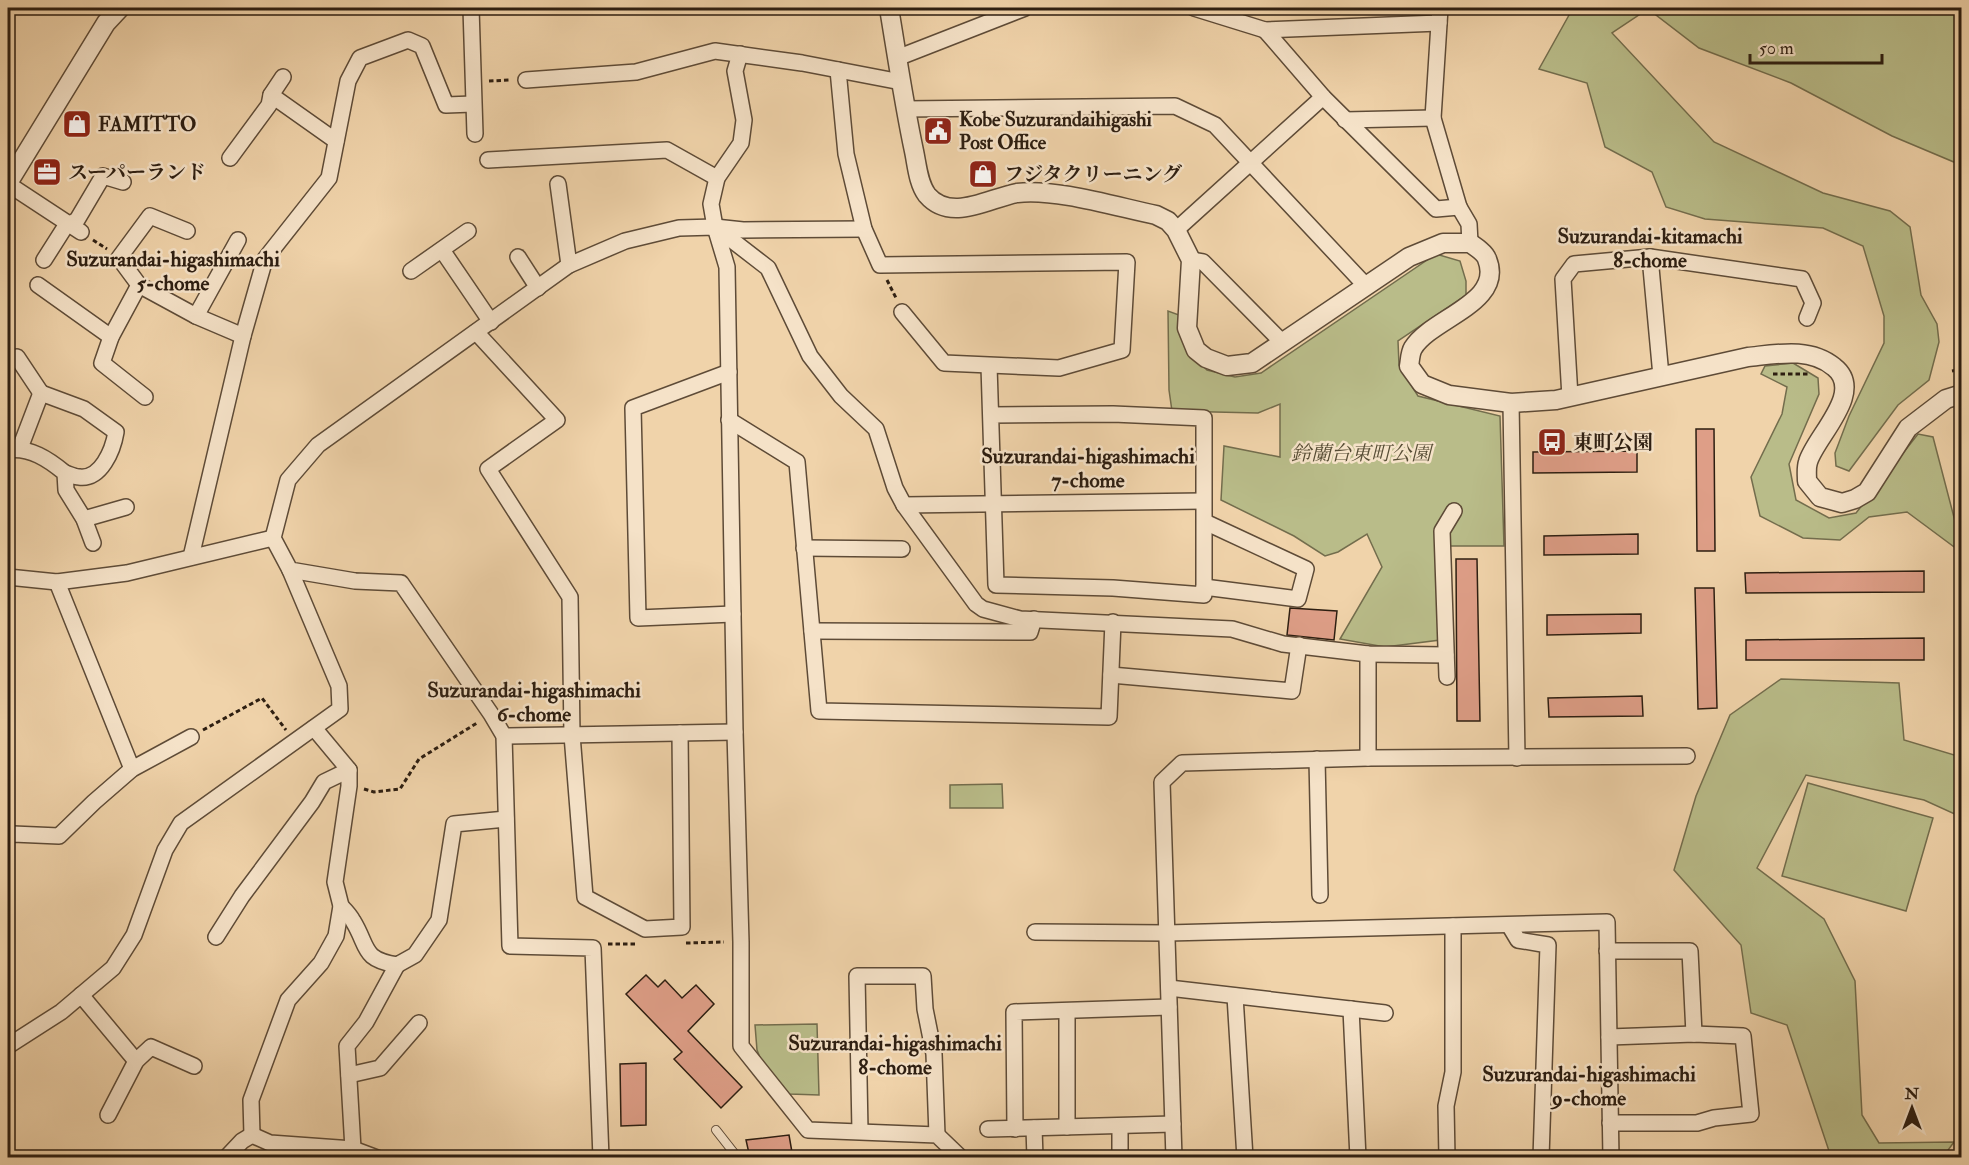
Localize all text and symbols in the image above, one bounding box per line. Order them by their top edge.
scale bar [1750,27,1882,65]
text: 50 m [1759,37,1794,60]
place label: Kobe Suzurandaihigashi Post Office [959,107,1153,155]
shop icon: FAMITTO [61,108,93,140]
place label: FAMITTO [98,112,196,137]
public building icon: Kobe Suzurandaihigashi Post Office [922,115,954,147]
office icon: スーパーランド [31,156,63,188]
shop icon: フジタクリーニング [967,158,999,190]
place label: スーパーランド [68,160,206,185]
place label: フジタクリーニング [1004,162,1182,187]
district label: Suzurandai-kitamachi 8-chome [1557,223,1743,274]
district label: Suzurandai-higashimachi 5-chome [66,246,280,297]
bus stop icon: 東町公園 [1536,426,1568,458]
place label: 東町公園 [1573,430,1653,455]
park label: 鈴蘭台東町公園 [1291,441,1434,466]
district label: Suzurandai-higashimachi 7-chome [981,443,1195,494]
district label: Suzurandai-higashimachi 6-chome [427,677,641,728]
district label: Suzurandai-higashimachi 8-chome [788,1030,1002,1081]
district label: Suzurandai-higashimachi 9-chome [1482,1061,1696,1112]
north arrow [1882,1078,1942,1138]
text: N [1904,1084,1920,1104]

